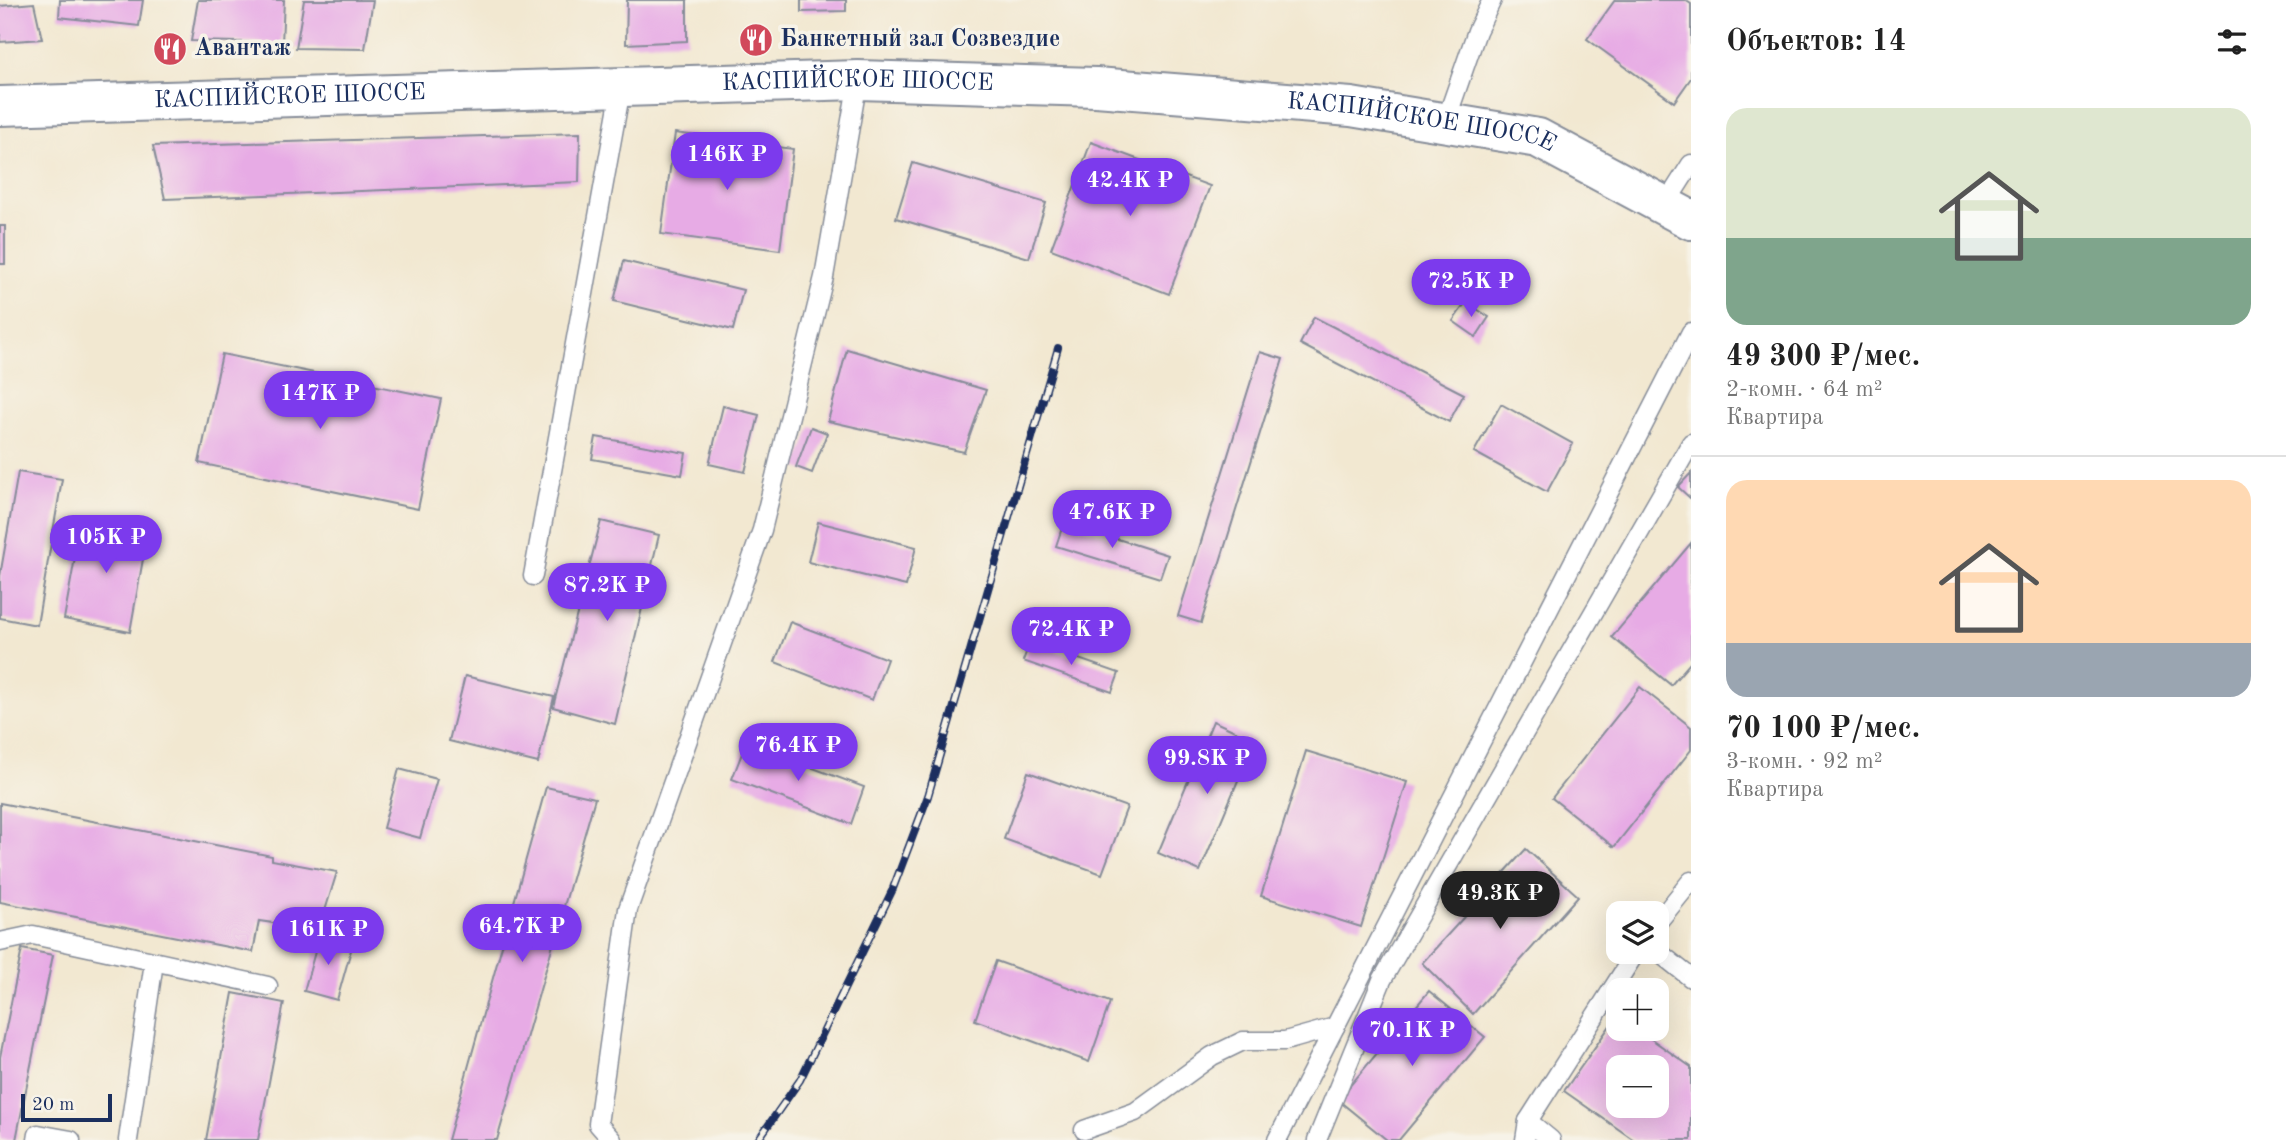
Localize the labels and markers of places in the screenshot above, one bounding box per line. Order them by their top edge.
restaurant icon: Банкетный зал Созвездие [737,21,775,59]
place label: Банкетный зал Созвездие [780,28,1060,52]
restaurant icon: Авантаж [151,30,189,68]
place label: Авантаж [194,37,291,61]
pin: 146K ₽ [670,132,784,192]
pin: 42.4K ₽ [1065,158,1195,218]
pin: 72.5K ₽ [1406,260,1536,319]
pin: 147K ₽ [263,372,377,431]
pin: 47.6K ₽ [1047,490,1177,550]
pin: 105K ₽ [49,516,163,575]
pin: 87.2K ₽ [542,564,672,623]
pin: 72.4K ₽ [1006,608,1136,667]
pin: 76.4K ₽ [733,724,863,783]
pin: 99.8K ₽ [1142,736,1272,796]
pin: 49.3K ₽ [1435,872,1565,931]
pin: 64.7K ₽ [457,904,587,964]
pin: 161K ₽ [271,908,385,967]
pin: 70.1K ₽ [1347,1009,1477,1068]

